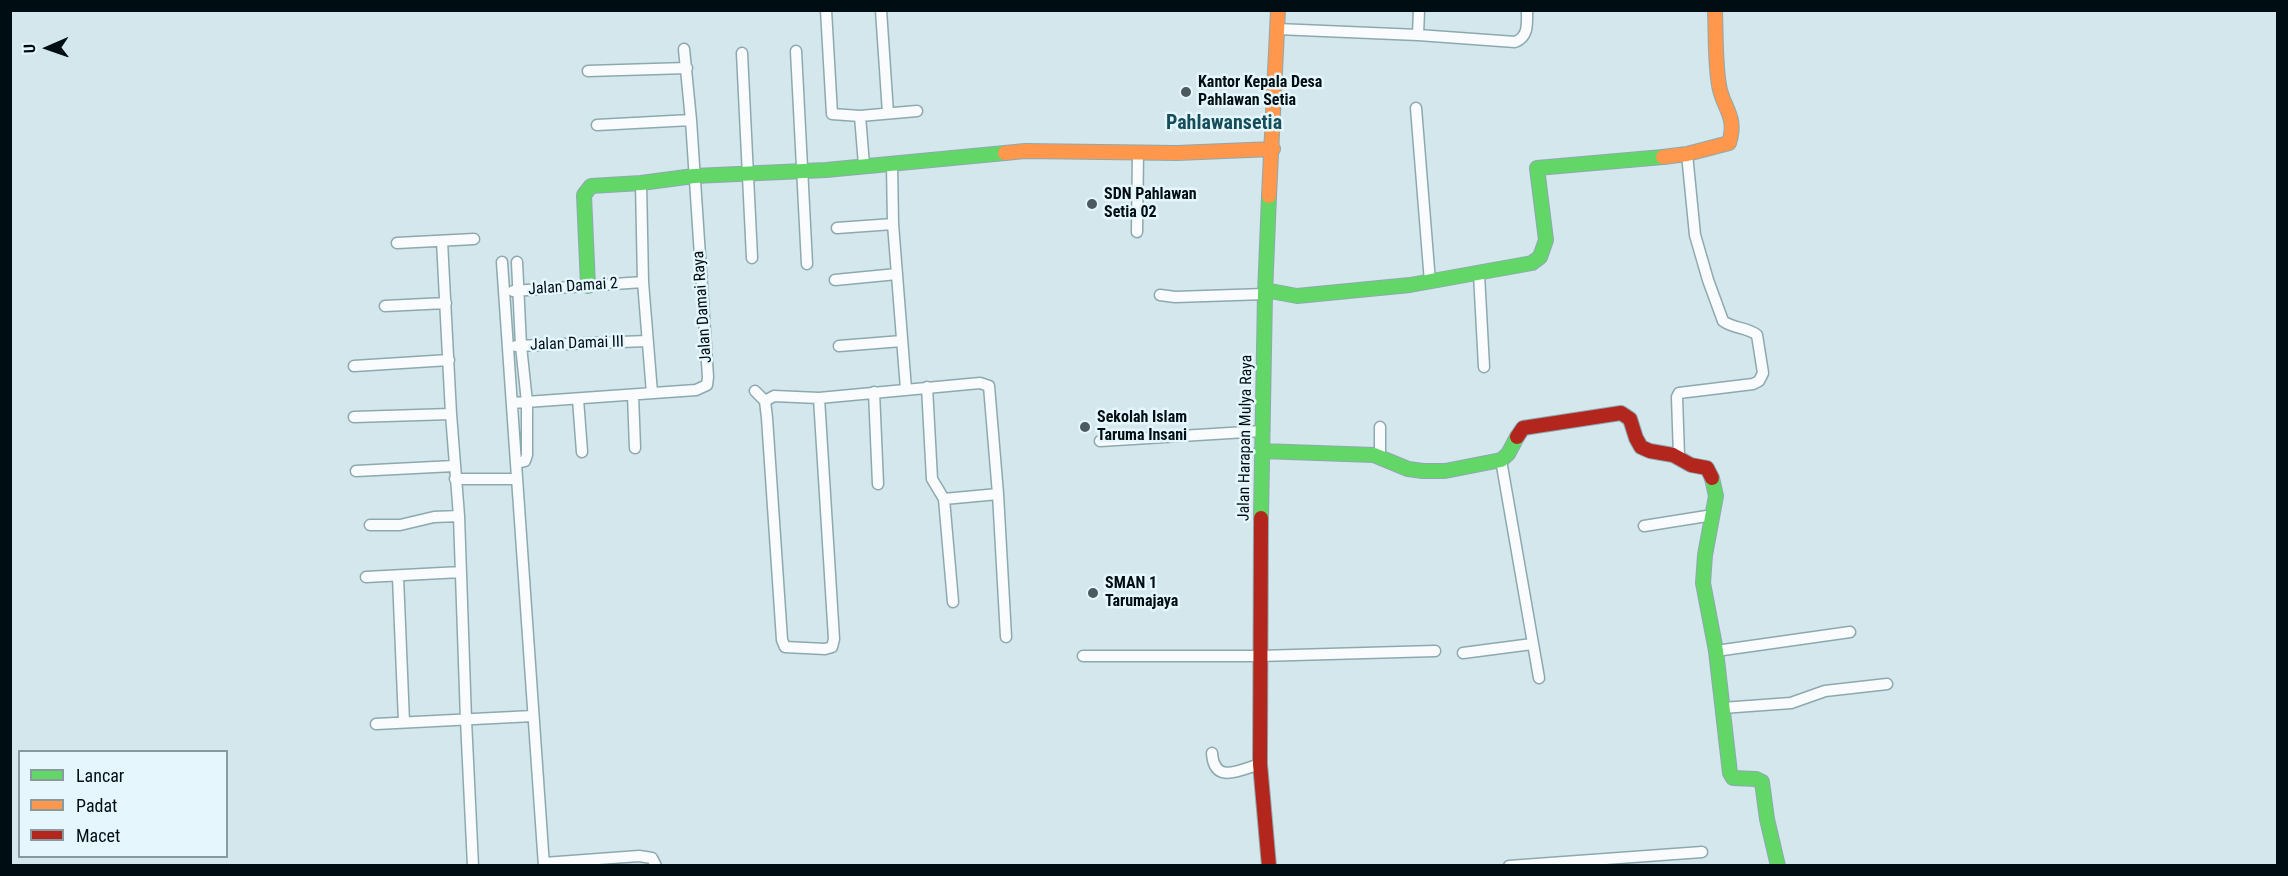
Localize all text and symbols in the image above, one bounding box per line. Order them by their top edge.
north arrow [18,18,78,78]
text: U [20,44,39,54]
place label: Kantor Kepala Desa Pahlawan Setia [1198,73,1322,111]
marker: Kantor Kepala Desa Pahlawan Setia [1179,85,1193,99]
district label: Pahlawansetia [1166,112,1282,136]
place label: SDN Pahlawan Setia 02 [1104,185,1197,223]
marker: SDN Pahlawan Setia 02 [1085,197,1099,211]
street label: Jalan Damai Raya [690,250,716,364]
street label: Jalan Damai 2 [527,274,619,300]
street label: Jalan Damai III [530,333,624,355]
street label: Jalan Harapan Mulya Raya [1235,355,1257,521]
place label: Sekolah Islam Taruma Insani [1097,408,1187,446]
marker: Sekolah Islam Taruma Insani [1078,420,1092,434]
place label: SMAN 1 Tarumajaya [1105,574,1178,612]
marker: SMAN 1 Tarumajaya [1086,586,1100,600]
legend [18,750,228,858]
text: Lancar [76,765,124,786]
text: Padat [76,795,117,816]
text: Macet [76,825,120,846]

